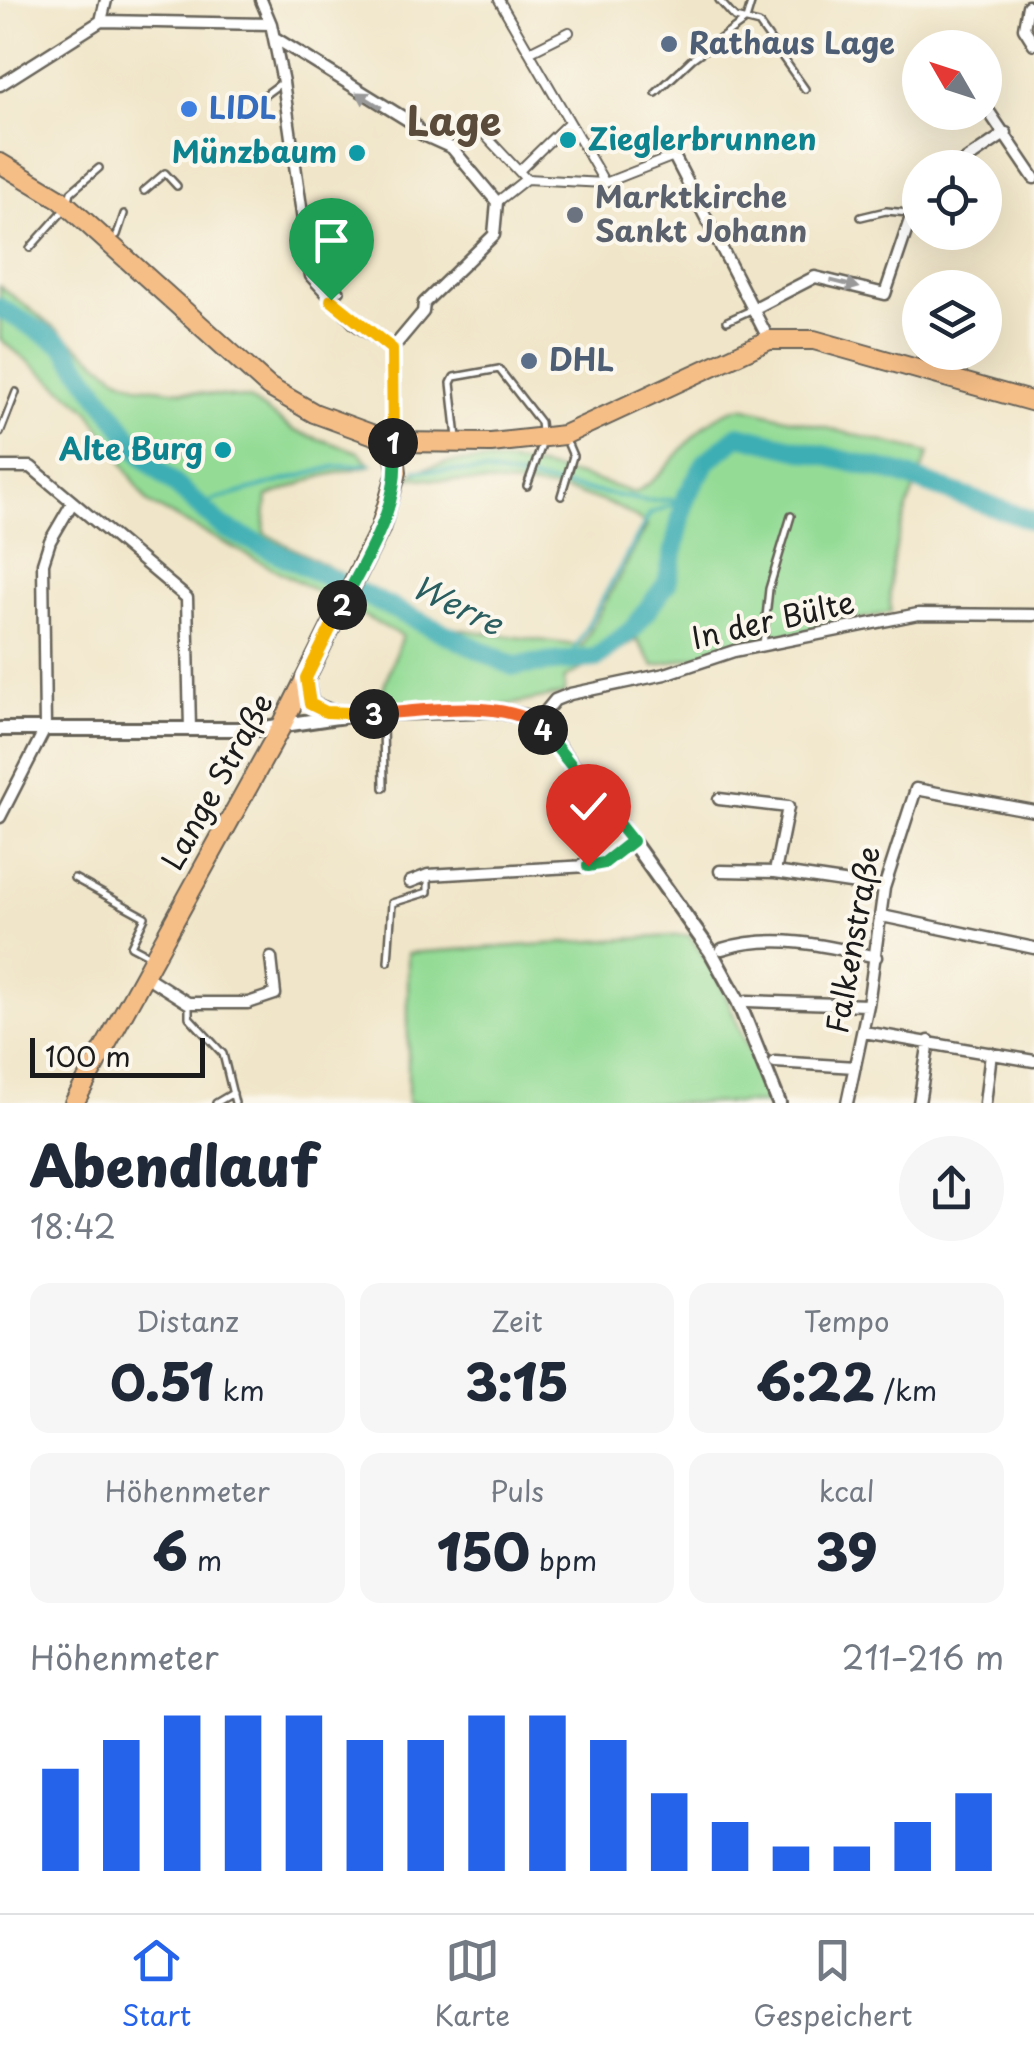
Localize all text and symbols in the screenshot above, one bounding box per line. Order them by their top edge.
place label: Rathaus Lage [689,19,895,64]
north arrow [902,30,1002,130]
map controls [902,30,1002,370]
marker: Rathaus Lage [658,33,680,55]
place label: LIDL [209,84,277,129]
district label: Lage [407,89,501,150]
one-way arrow [355,91,383,109]
marker: LIDL [178,98,200,120]
place label: Zieglerbrunnen [588,115,816,160]
place label: Münzbaum [172,128,337,173]
marker: Zieglerbrunnen [557,129,579,151]
marker: Münzbaum [346,142,368,164]
button: locate [902,150,1002,250]
place label: Marktkirche Sankt Johann [595,173,807,252]
pin [289,198,374,301]
marker: Marktkirche Sankt Johann [564,204,586,226]
icon: arrive [304,213,359,268]
button: layers [902,270,1002,370]
one-way arrow [830,277,861,292]
place label: DHL [549,336,614,381]
marker: DHL [518,350,540,372]
pin: 1 [368,418,418,468]
text: 1 [386,421,400,464]
place label: Alte Burg [59,425,203,470]
marker: Alte Burg [212,439,234,461]
water label: Werre [405,562,513,647]
street label: In der Bülte [687,578,858,659]
pin: 2 [317,580,367,630]
text: 2 [332,583,352,626]
street label: Lange Straße [149,684,283,878]
pin: 3 [349,689,399,739]
text: 3 [365,692,383,735]
pin: 4 [518,705,568,755]
text: 4 [533,708,553,751]
pin [546,764,631,867]
icon: check [561,779,616,834]
street label: Falkenstraße [813,842,890,1037]
scale bar [30,1033,205,1078]
text: 100 m [45,1034,131,1077]
text: Abendlauf [30,1123,318,1206]
button: share [899,1136,1004,1241]
text: 18:42 [30,1202,116,1250]
text: Distanz [136,1299,239,1342]
text: Zeit [491,1299,543,1342]
text: Tempo [804,1299,889,1342]
text: 0.51 [110,1342,213,1418]
text: 3:15 [465,1342,569,1418]
text: 6:22 [756,1342,874,1418]
text: km [213,1368,265,1411]
text: /km [874,1368,937,1411]
text: Höhenmeter [105,1469,270,1512]
text: Puls [490,1469,544,1512]
text: kcal [819,1469,875,1512]
text: 6 [152,1512,188,1588]
text: 150 [437,1512,530,1588]
text: 39 [816,1512,878,1588]
text: m [188,1538,222,1581]
text: bpm [530,1538,597,1581]
text: Höhenmeter [30,1633,219,1681]
text: 211–216 m [842,1633,1004,1681]
tab: Start [122,1933,191,2036]
tab: Karte [434,1933,510,2036]
tab: Gespeichert [753,1933,912,2036]

